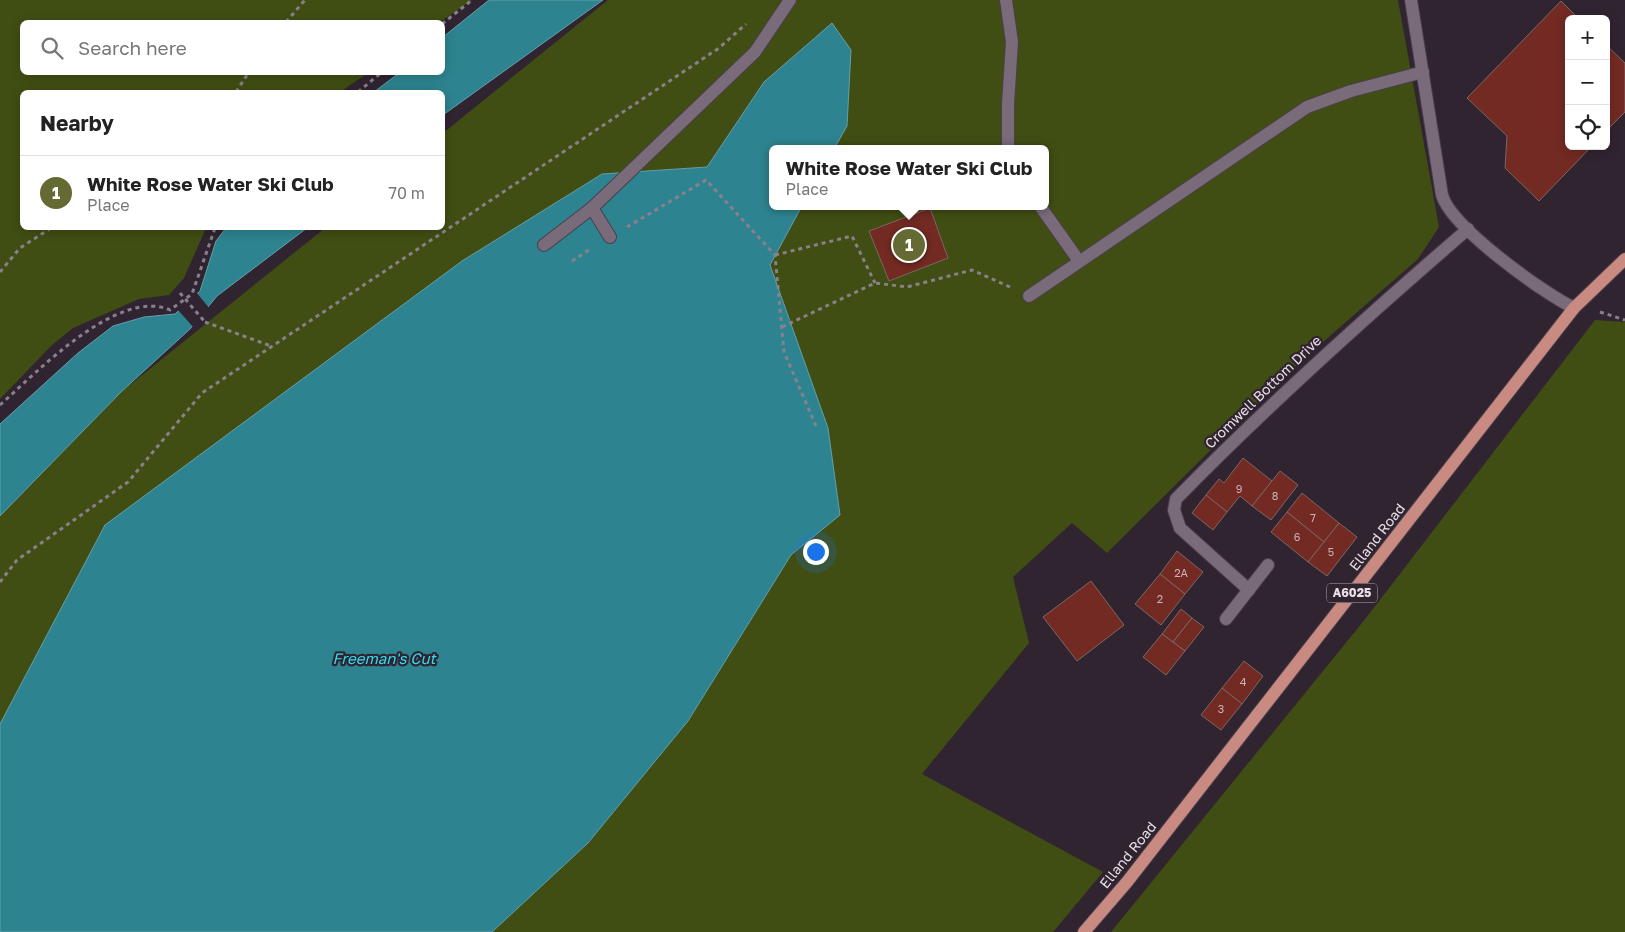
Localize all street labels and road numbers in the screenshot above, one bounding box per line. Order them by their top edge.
street label: Cromwell Bottom Drive [1201,332,1324,452]
street label: Elland Road [1345,500,1408,574]
road number: A6025 [1327,584,1377,602]
street label: Elland Road [1096,818,1160,891]

